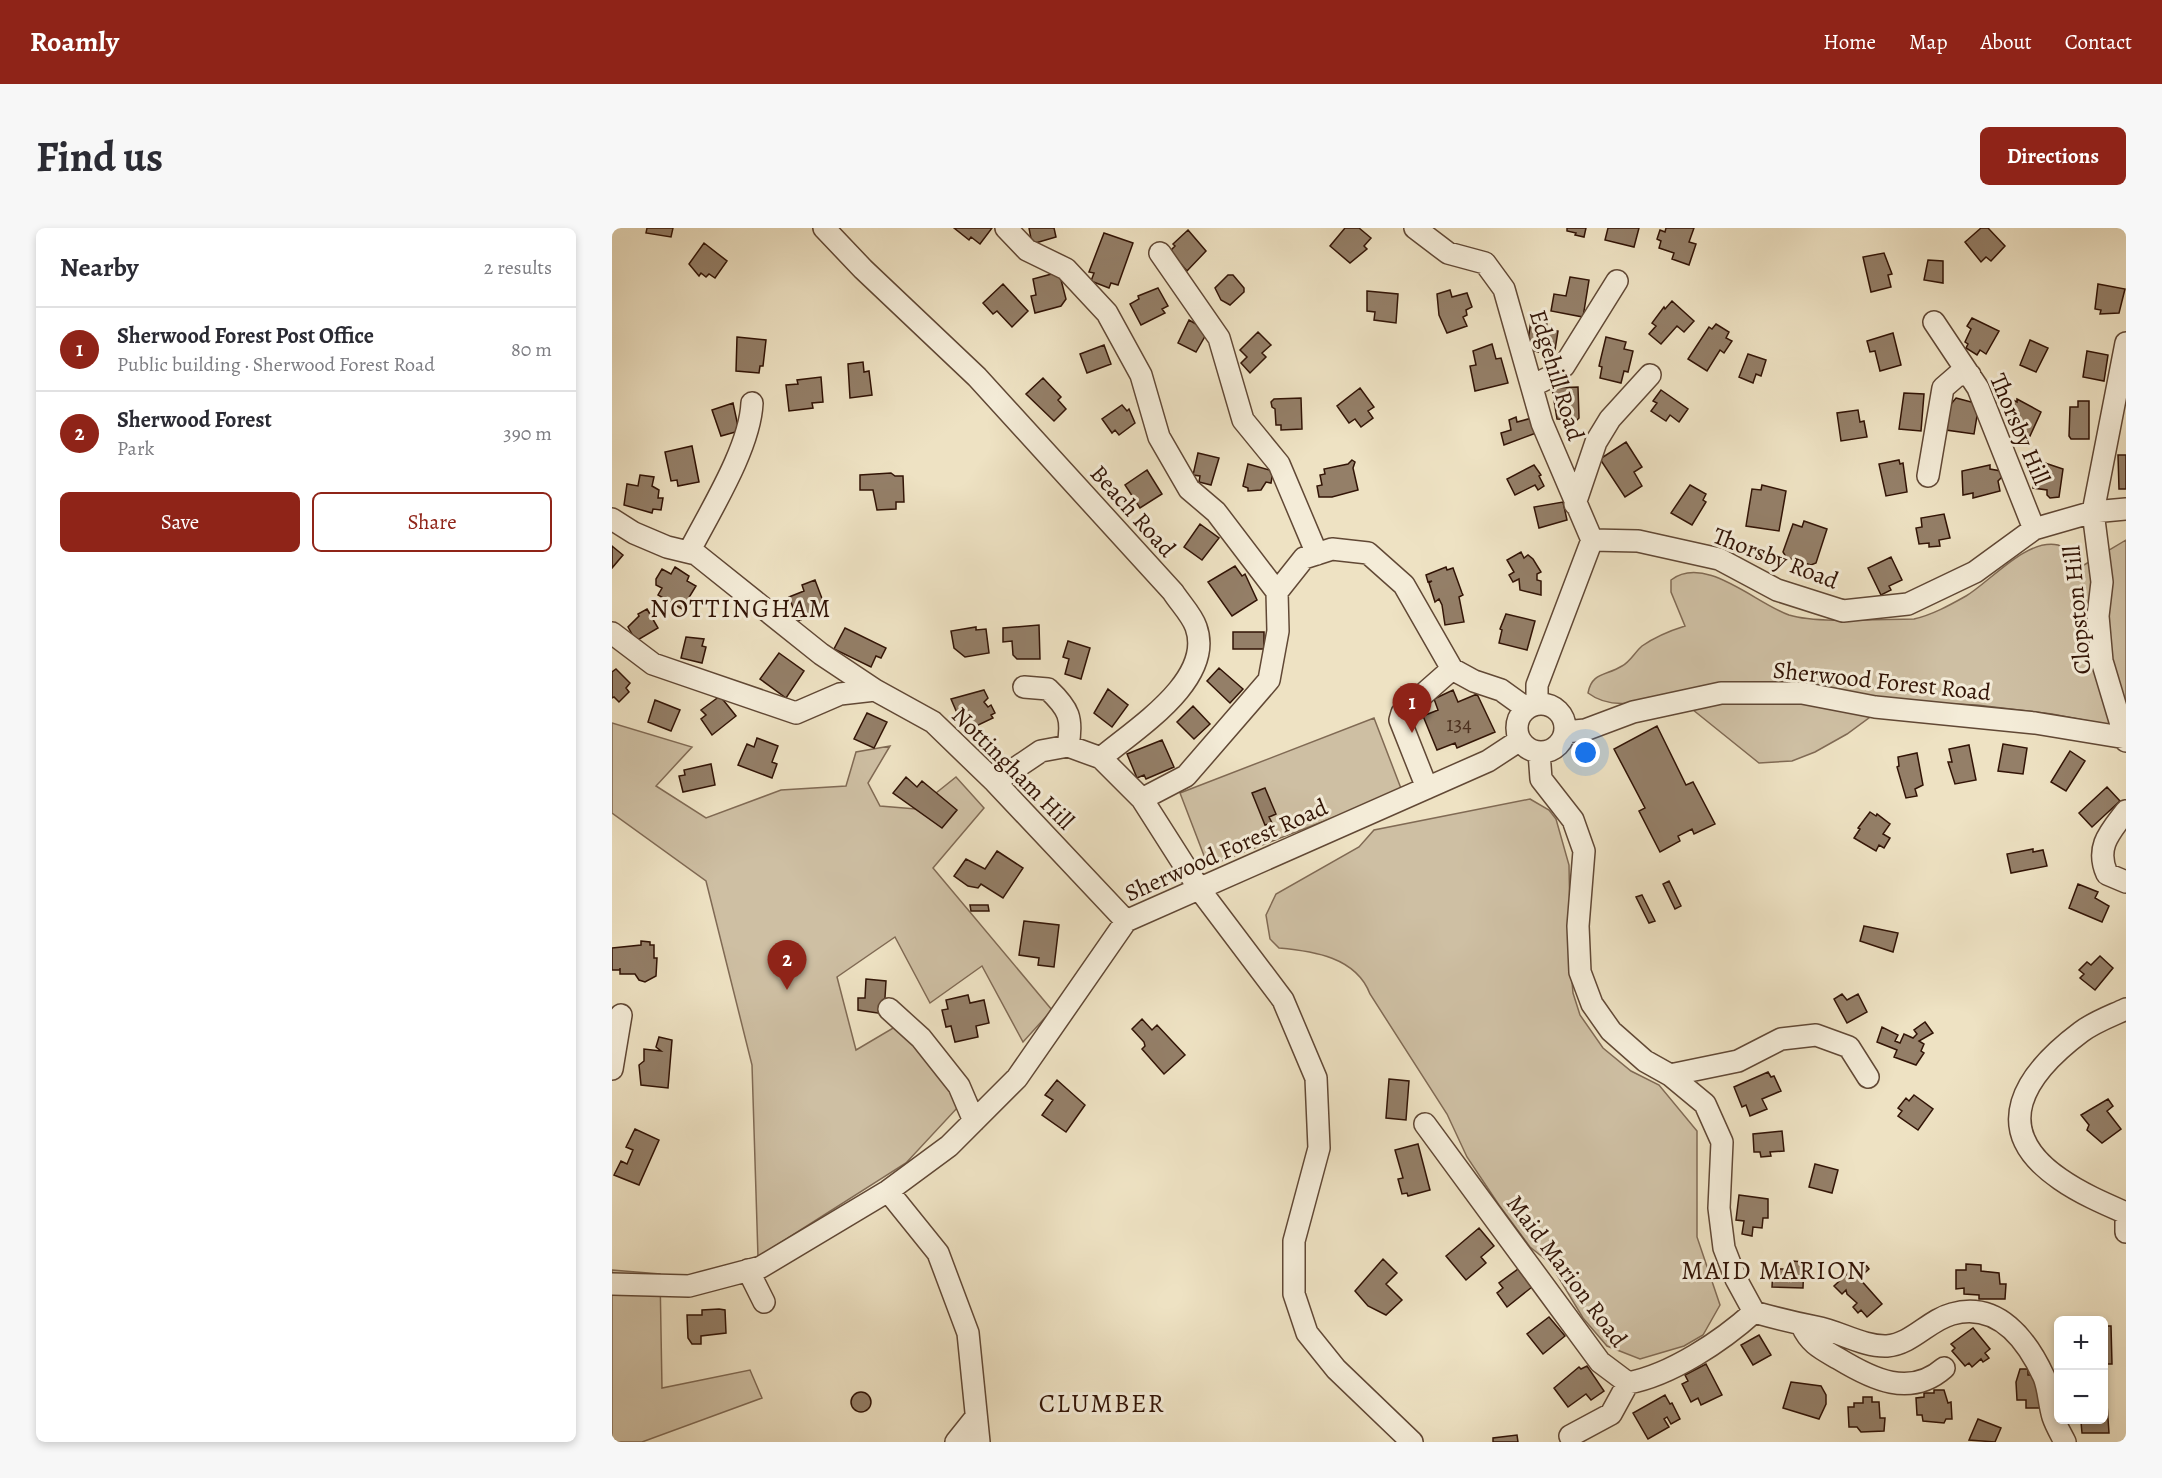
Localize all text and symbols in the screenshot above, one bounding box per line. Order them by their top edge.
text: Roamly [30,23,119,61]
text: Home [1823,28,1876,56]
text: Map [1909,28,1947,56]
text: About [1980,28,2032,56]
text: Contact [2065,28,2132,56]
button: Directions [1980,127,2126,185]
text: Find us [36,128,163,185]
text: Nearby [60,250,139,285]
text: 2 results [484,254,552,281]
street label: Edgehill Road [1522,306,1592,444]
text: Sherwood Forest Post Office [117,321,374,351]
text: 1 [76,336,83,363]
text: 80 m [511,336,552,363]
text: Public building · Sherwood Forest Road [117,351,435,378]
street label: Thorsby Hill [1982,368,2058,490]
text: Sherwood Forest [117,405,272,435]
text: 2 [75,420,84,447]
text: 390 m [503,420,552,447]
text: Park [117,435,155,462]
street label: Beach Road [1083,458,1183,564]
button: Save [60,492,300,552]
button: Share [312,492,552,552]
street label: Thorsby Road [1709,519,1843,597]
street label: Clopston Hill [2055,544,2099,676]
district label: NOTTINGHAM [650,591,832,626]
street label: Sherwood Forest Road [1772,654,1993,708]
pin: 1 [1392,684,1432,733]
street label: Nottingham Hill [945,700,1082,837]
house number: 134 [1446,710,1472,738]
your location [1571,738,1600,767]
street label: Sherwood Forest Road [1120,791,1333,909]
pin: 2 [768,940,807,990]
street label: Maid Marion Road [1499,1188,1635,1354]
district label: MAID MARION [1681,1253,1867,1288]
map controls [2054,1316,2108,1424]
button: + [2054,1316,2108,1370]
button: − [2054,1370,2108,1424]
district label: CLUMBER [1039,1386,1165,1421]

